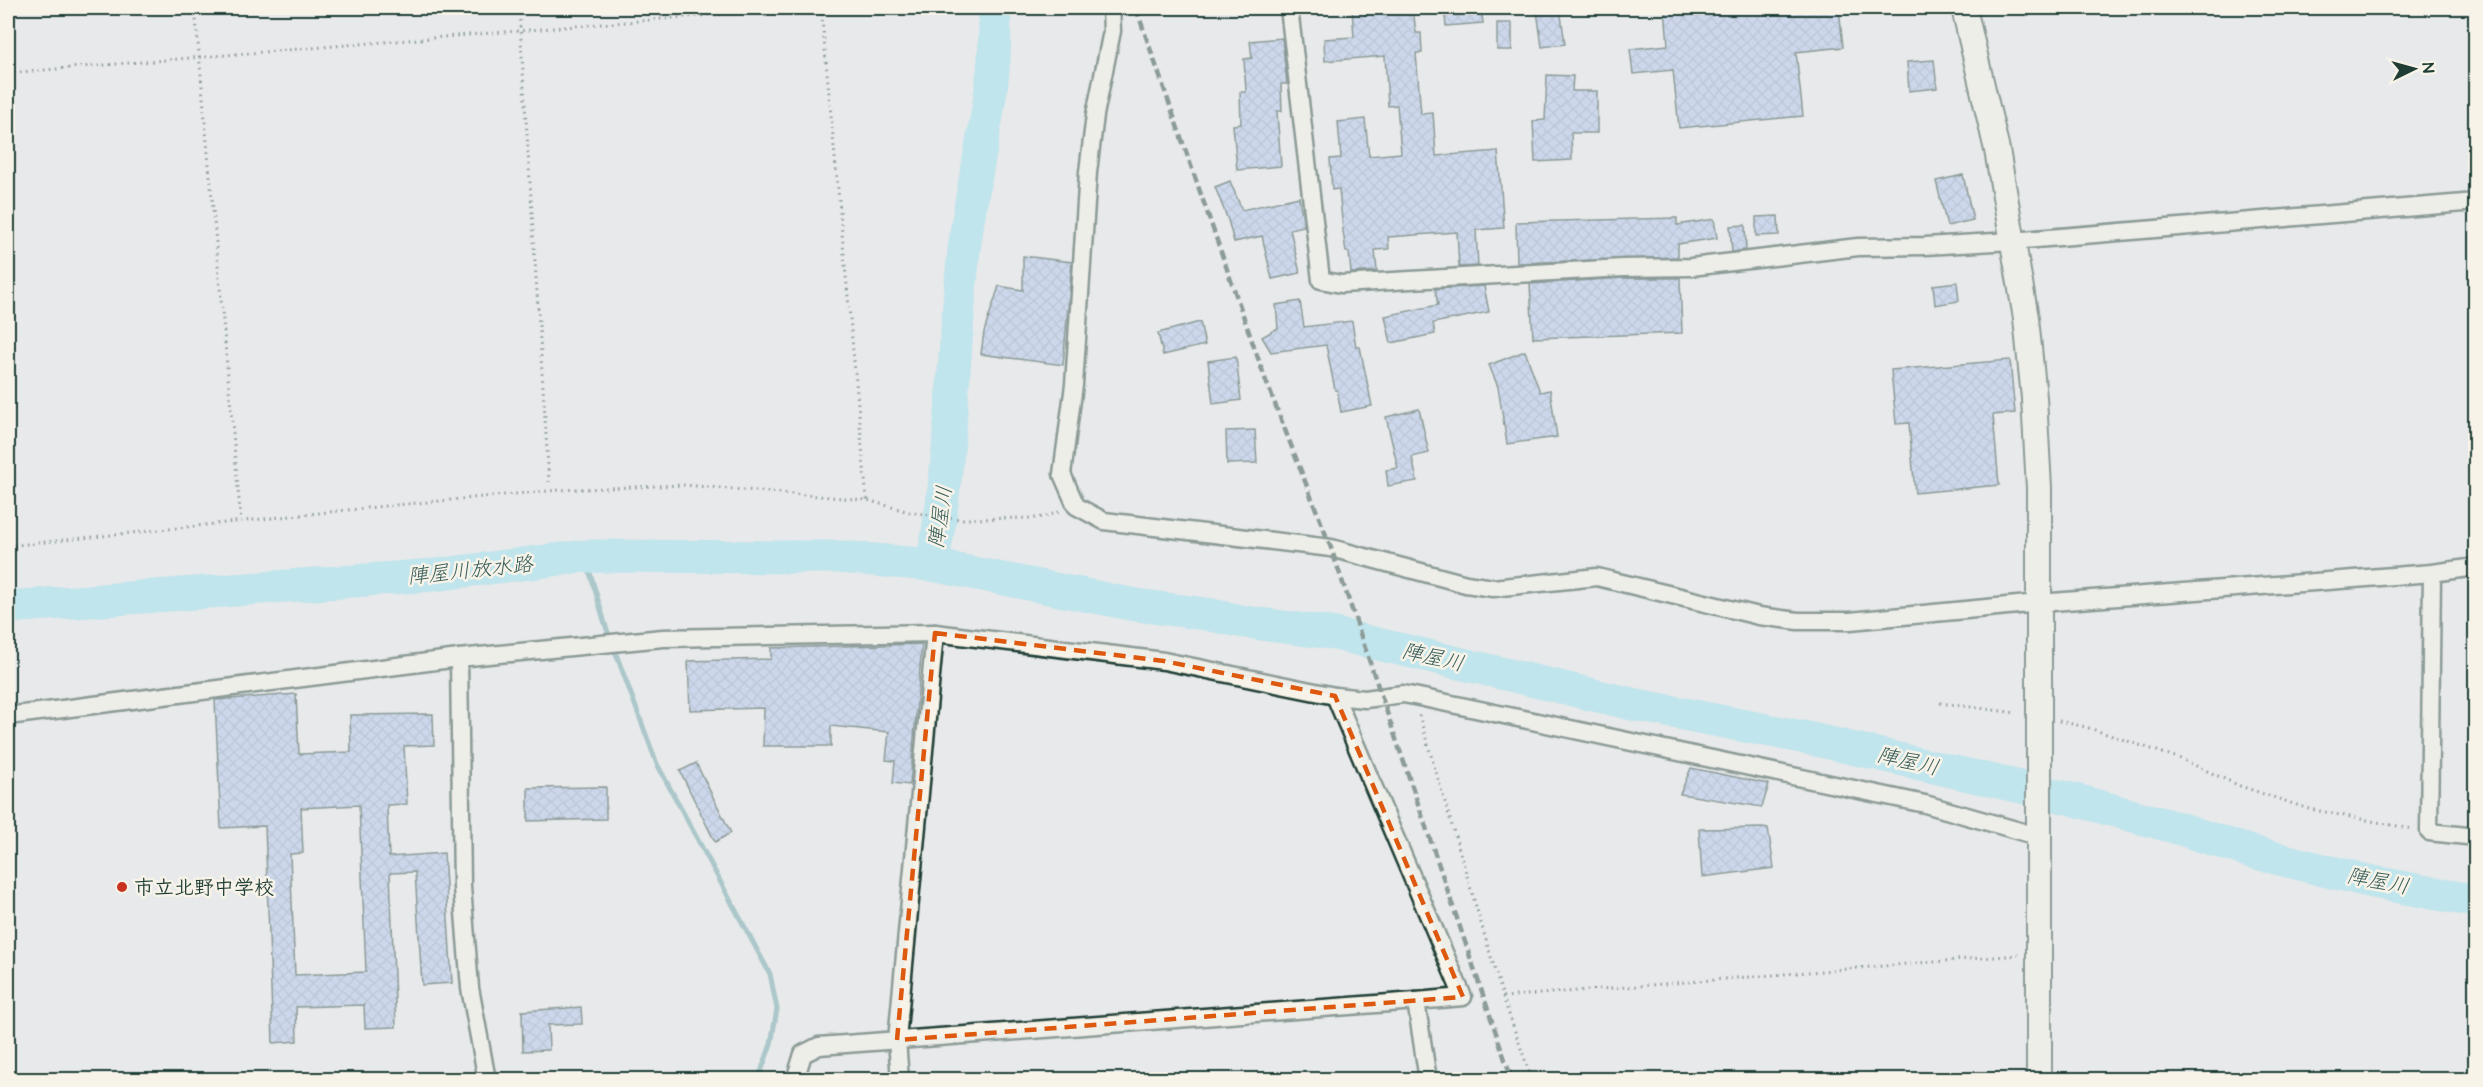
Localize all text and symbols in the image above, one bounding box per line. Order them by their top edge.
north arrow [2384,39,2444,99]
text: N [2417,62,2439,74]
water label: 陣屋川 [922,484,959,550]
water label: 陣屋川放水路 [406,549,535,592]
water label: 陣屋川 [1399,636,1467,679]
water label: 陣屋川 [1874,740,1942,783]
water label: 陣屋川 [2344,861,2412,902]
place label: 市立北野中学校 [134,874,274,902]
marker: 市立北野中学校 [115,880,129,894]

